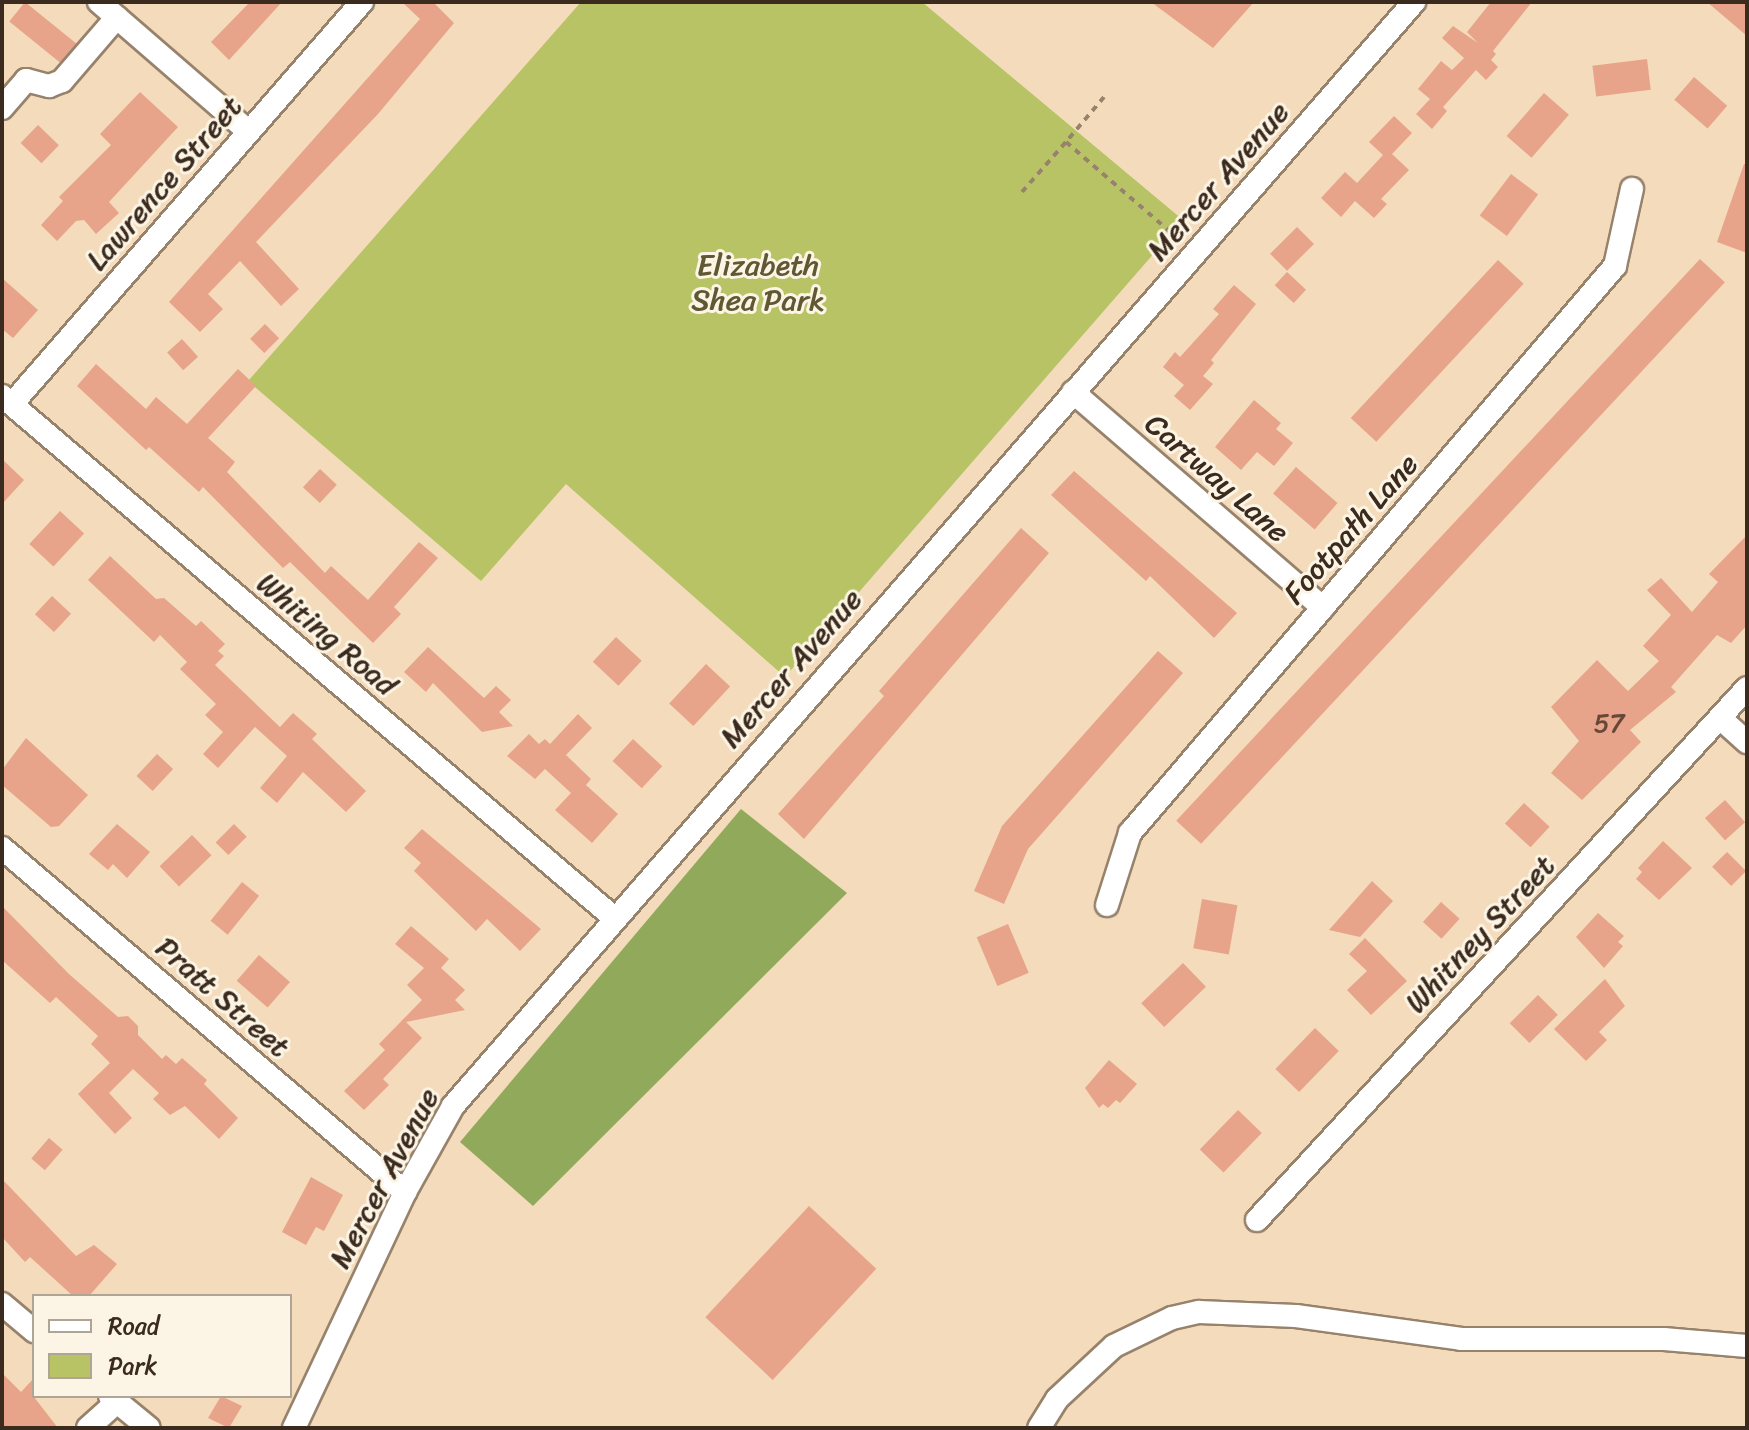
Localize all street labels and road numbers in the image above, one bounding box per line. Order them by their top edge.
street label: Lawrence Street [79,89,249,277]
street label: Mercer Avenue [1139,94,1297,268]
street label: Cartway Lane [1138,406,1296,550]
street label: Footpath Lane [1276,447,1426,611]
street label: Whiting Road [250,565,404,703]
street label: Mercer Avenue [712,581,870,755]
street label: Whitney Street [1398,848,1562,1020]
street label: Pratt Street [149,929,297,1065]
street label: Mercer Avenue [322,1082,446,1274]

